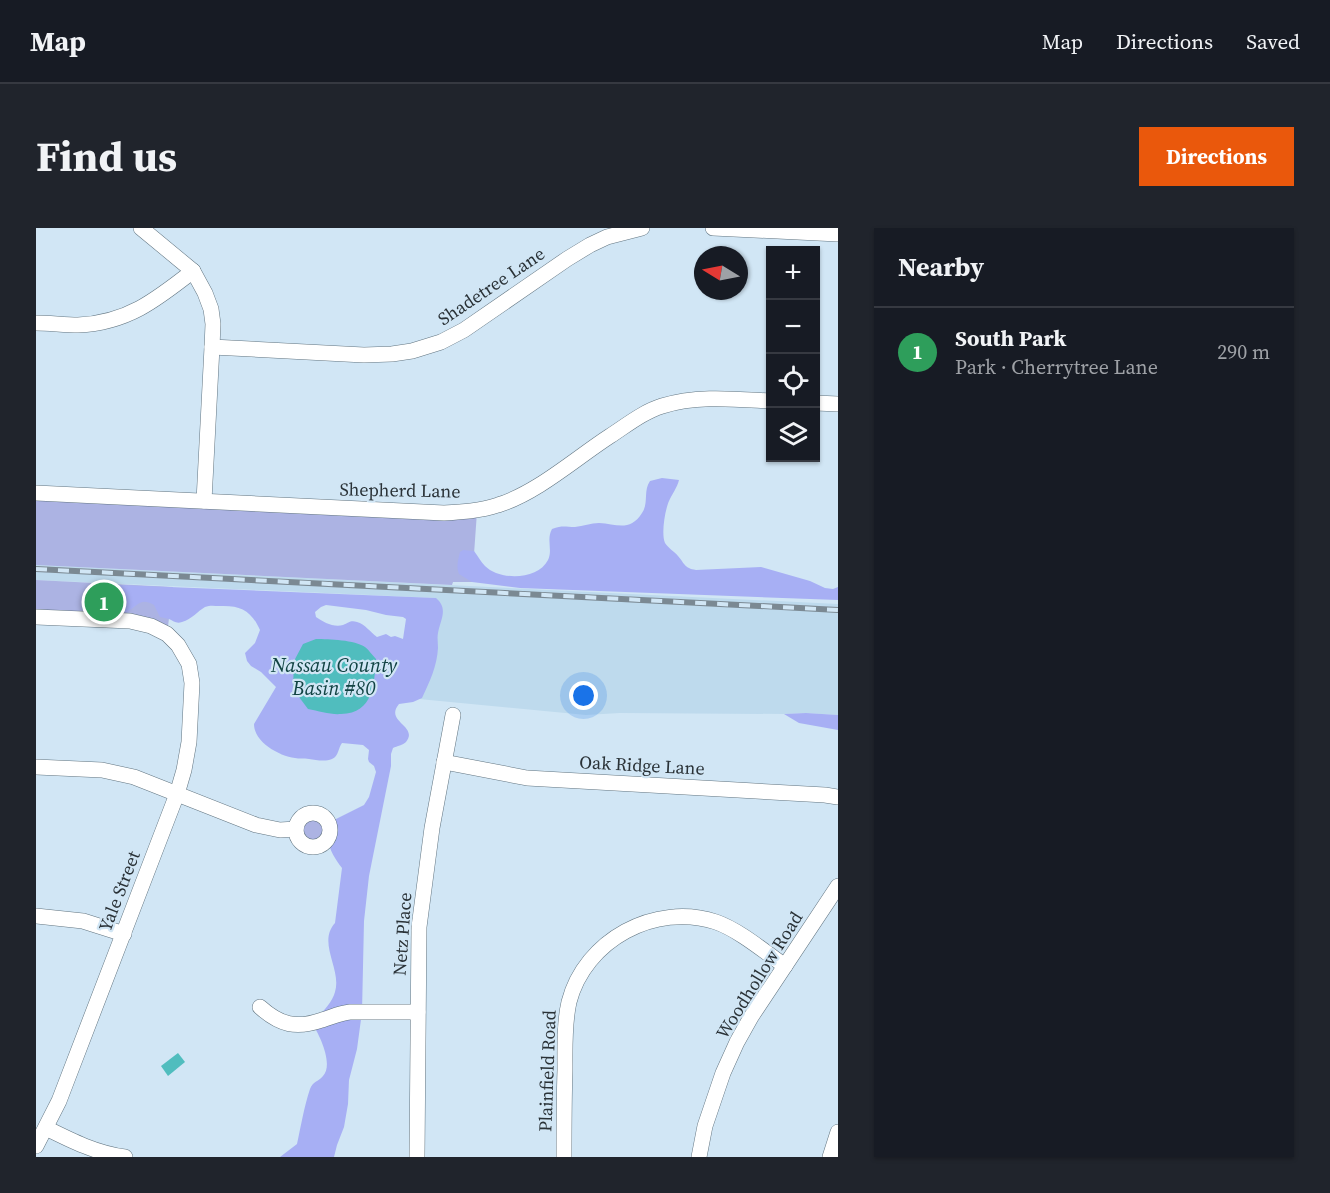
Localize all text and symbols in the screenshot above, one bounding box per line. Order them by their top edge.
text: Map [30,22,86,60]
text: Map [1042,27,1083,56]
text: Directions [1116,27,1213,56]
text: Saved [1246,27,1300,56]
text: Find us [36,127,177,185]
button: Directions [1139,127,1294,186]
street label: Shadetree Lane [433,241,549,331]
north arrow [694,246,748,300]
map controls [766,246,820,462]
button: + [766,246,820,300]
text: Nearby [898,249,984,285]
button: − [766,300,820,354]
text: South Park [955,323,1066,353]
text: 1 [912,338,923,366]
text: 290 m [1217,338,1270,366]
text: Park · Cherrytree Lane [955,353,1158,381]
button: locate [766,354,820,408]
button: layers [766,408,820,462]
street label: Shepherd Lane [339,476,461,504]
pin: 1 [84,580,124,625]
water label: Nassau County Basin #80 [270,651,397,702]
your location [569,681,598,710]
street label: Oak Ridge Lane [579,749,705,781]
street label: Yale Street [92,847,146,935]
street label: Netz Place [387,892,417,976]
street label: Woodhollow Road [710,907,808,1043]
street label: Plainfield Road [532,1010,562,1132]

